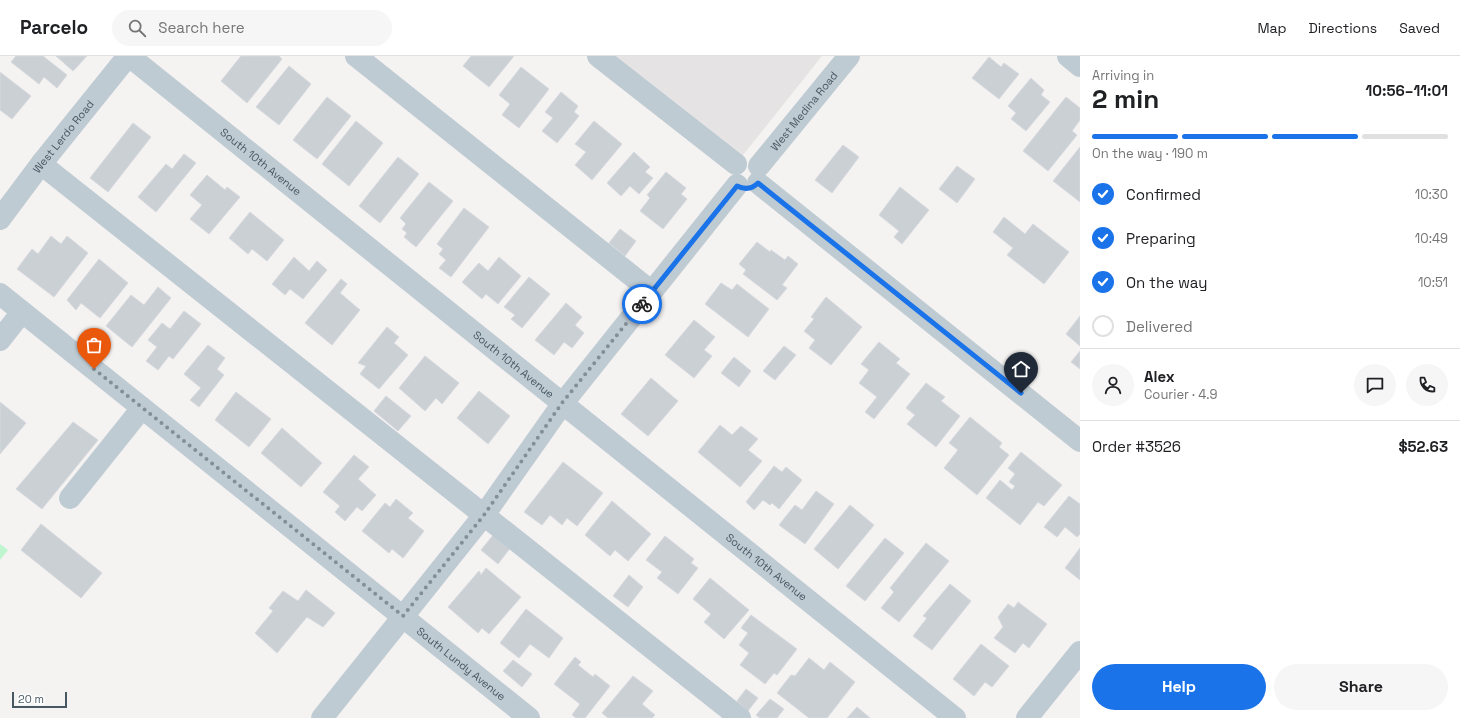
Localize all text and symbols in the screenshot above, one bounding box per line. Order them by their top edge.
search box [112,10,392,46]
text: Parcelo [20,15,88,40]
icon: search [126,17,148,39]
text: Search here [158,18,245,37]
text: Map [1257,19,1287,37]
text: Directions [1309,19,1377,37]
text: Saved [1399,19,1440,37]
text: Arriving in [1092,67,1154,84]
street label: West Medina Road [767,69,841,154]
text: 10:56–11:01 [1365,81,1448,100]
text: 2 min [1092,82,1159,116]
street label: West Lerdo Road [30,97,97,176]
street label: South 10th Avenue [217,125,304,198]
text: On the way · 190 m [1092,145,1208,162]
icon: check [1092,183,1114,205]
text: Confirmed [1126,185,1201,204]
text: 10:30 [1415,186,1448,203]
icon: check [1092,227,1114,249]
text: Preparing [1126,229,1196,248]
text: 10:49 [1415,230,1448,247]
icon: check [1092,271,1114,293]
text: On the way [1126,273,1207,292]
text: 10:51 [1418,274,1448,291]
courier [622,284,662,324]
icon: bike [631,293,653,315]
text: Delivered [1126,317,1193,336]
pin [77,328,111,369]
street label: South 10th Avenue [470,328,557,401]
icon: bag [83,334,105,356]
pin [1004,352,1038,393]
icon: home [1010,358,1032,380]
button: person [1092,364,1134,406]
button: chat [1354,364,1396,406]
button: phone [1406,364,1448,406]
text: Alex [1144,367,1175,386]
text: Courier · 4.9 [1144,386,1218,403]
text: Order #3526 [1092,437,1181,456]
text: $52.63 [1398,437,1448,456]
street label: South 10th Avenue [723,530,810,604]
street label: South Lundy Avenue [414,624,508,703]
button: Help [1092,664,1266,710]
button: Share [1274,664,1448,710]
scale bar [12,690,67,709]
text: 20 m [18,692,44,706]

